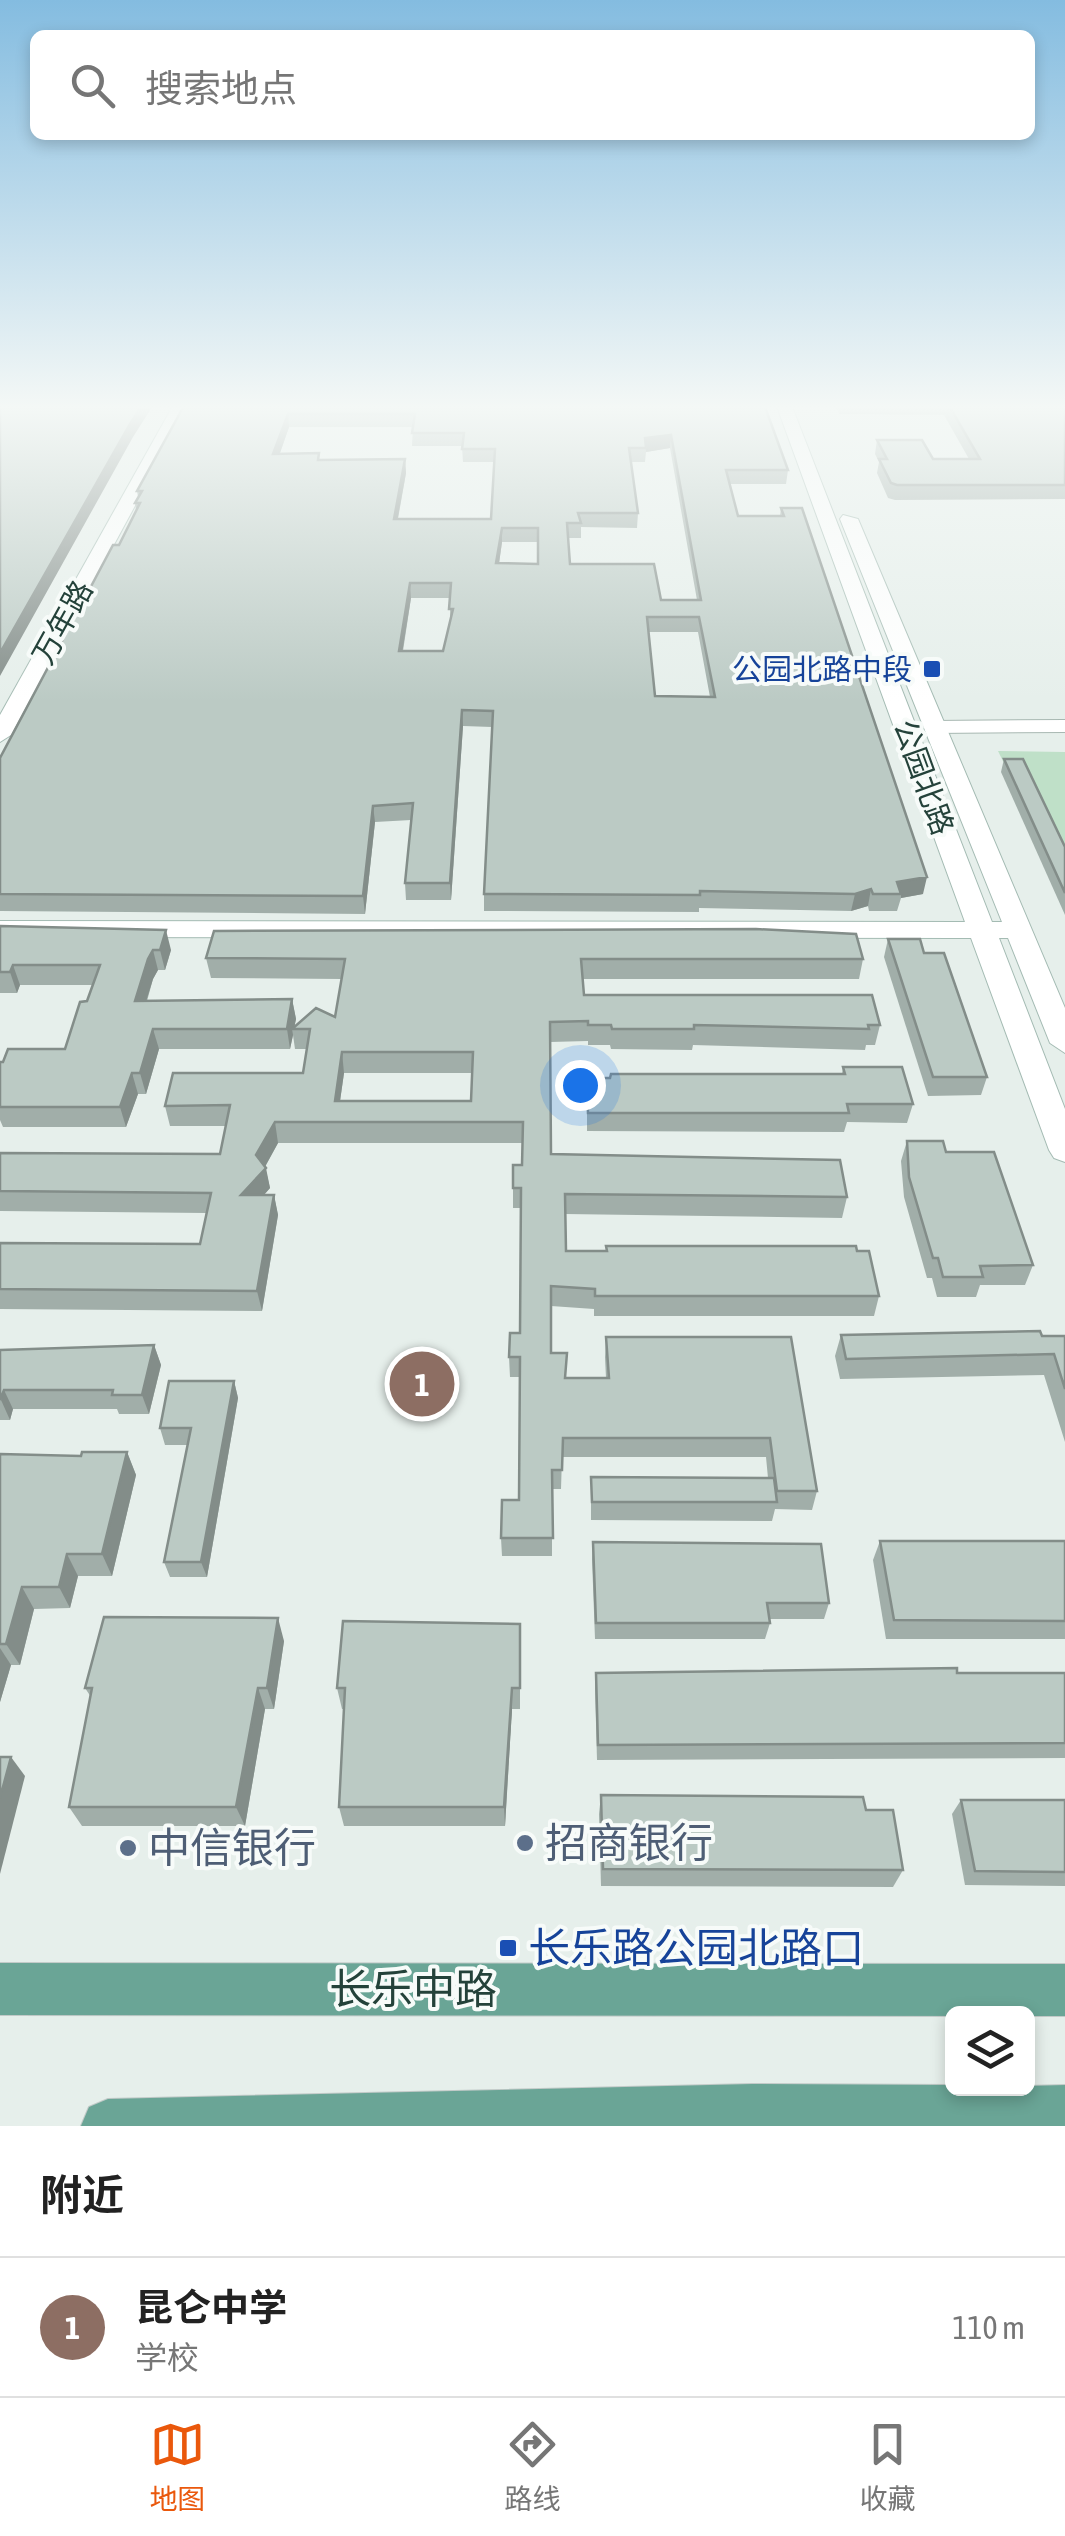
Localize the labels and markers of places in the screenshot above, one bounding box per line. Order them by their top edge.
place label: 公园北路中段 [732,652,912,686]
marker: 公园北路中段 [921,658,943,680]
pin: 1 [390,1346,454,1422]
place label: 招商银行 [545,1819,713,1867]
place label: 中信银行 [148,1824,316,1872]
marker: 招商银行 [514,1832,536,1854]
marker: 中信银行 [117,1837,139,1859]
place label: 长乐路公园北路口 [528,1924,864,1972]
marker: 长乐路公园北路口 [497,1937,519,1959]

